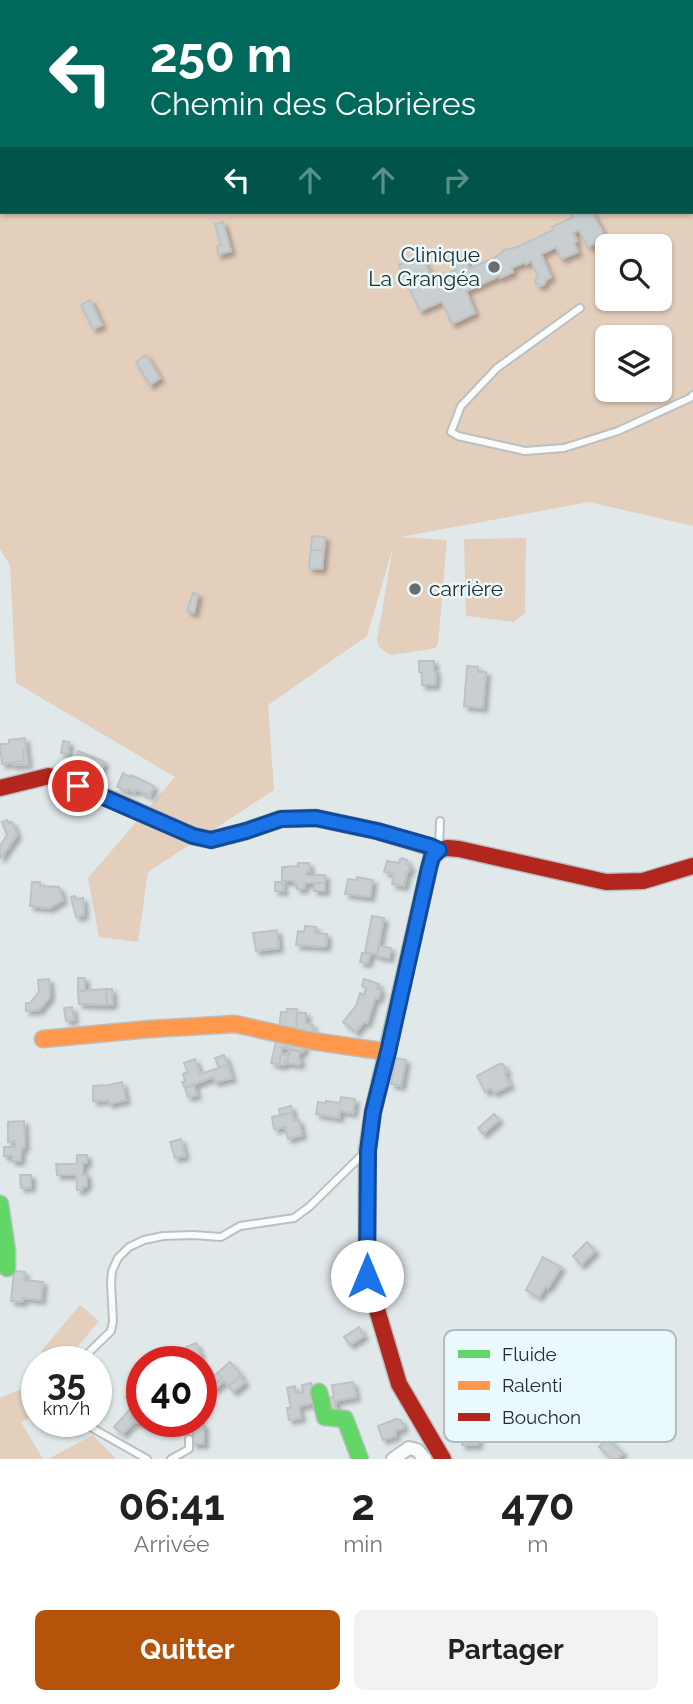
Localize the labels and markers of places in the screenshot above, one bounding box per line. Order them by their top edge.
place label: Clinique La Grangéa [368,242,480,291]
marker: Clinique La Grangéa [486,259,502,275]
place label: carrière [429,576,503,601]
marker: carrière [407,581,423,597]
pin [48,756,108,816]

